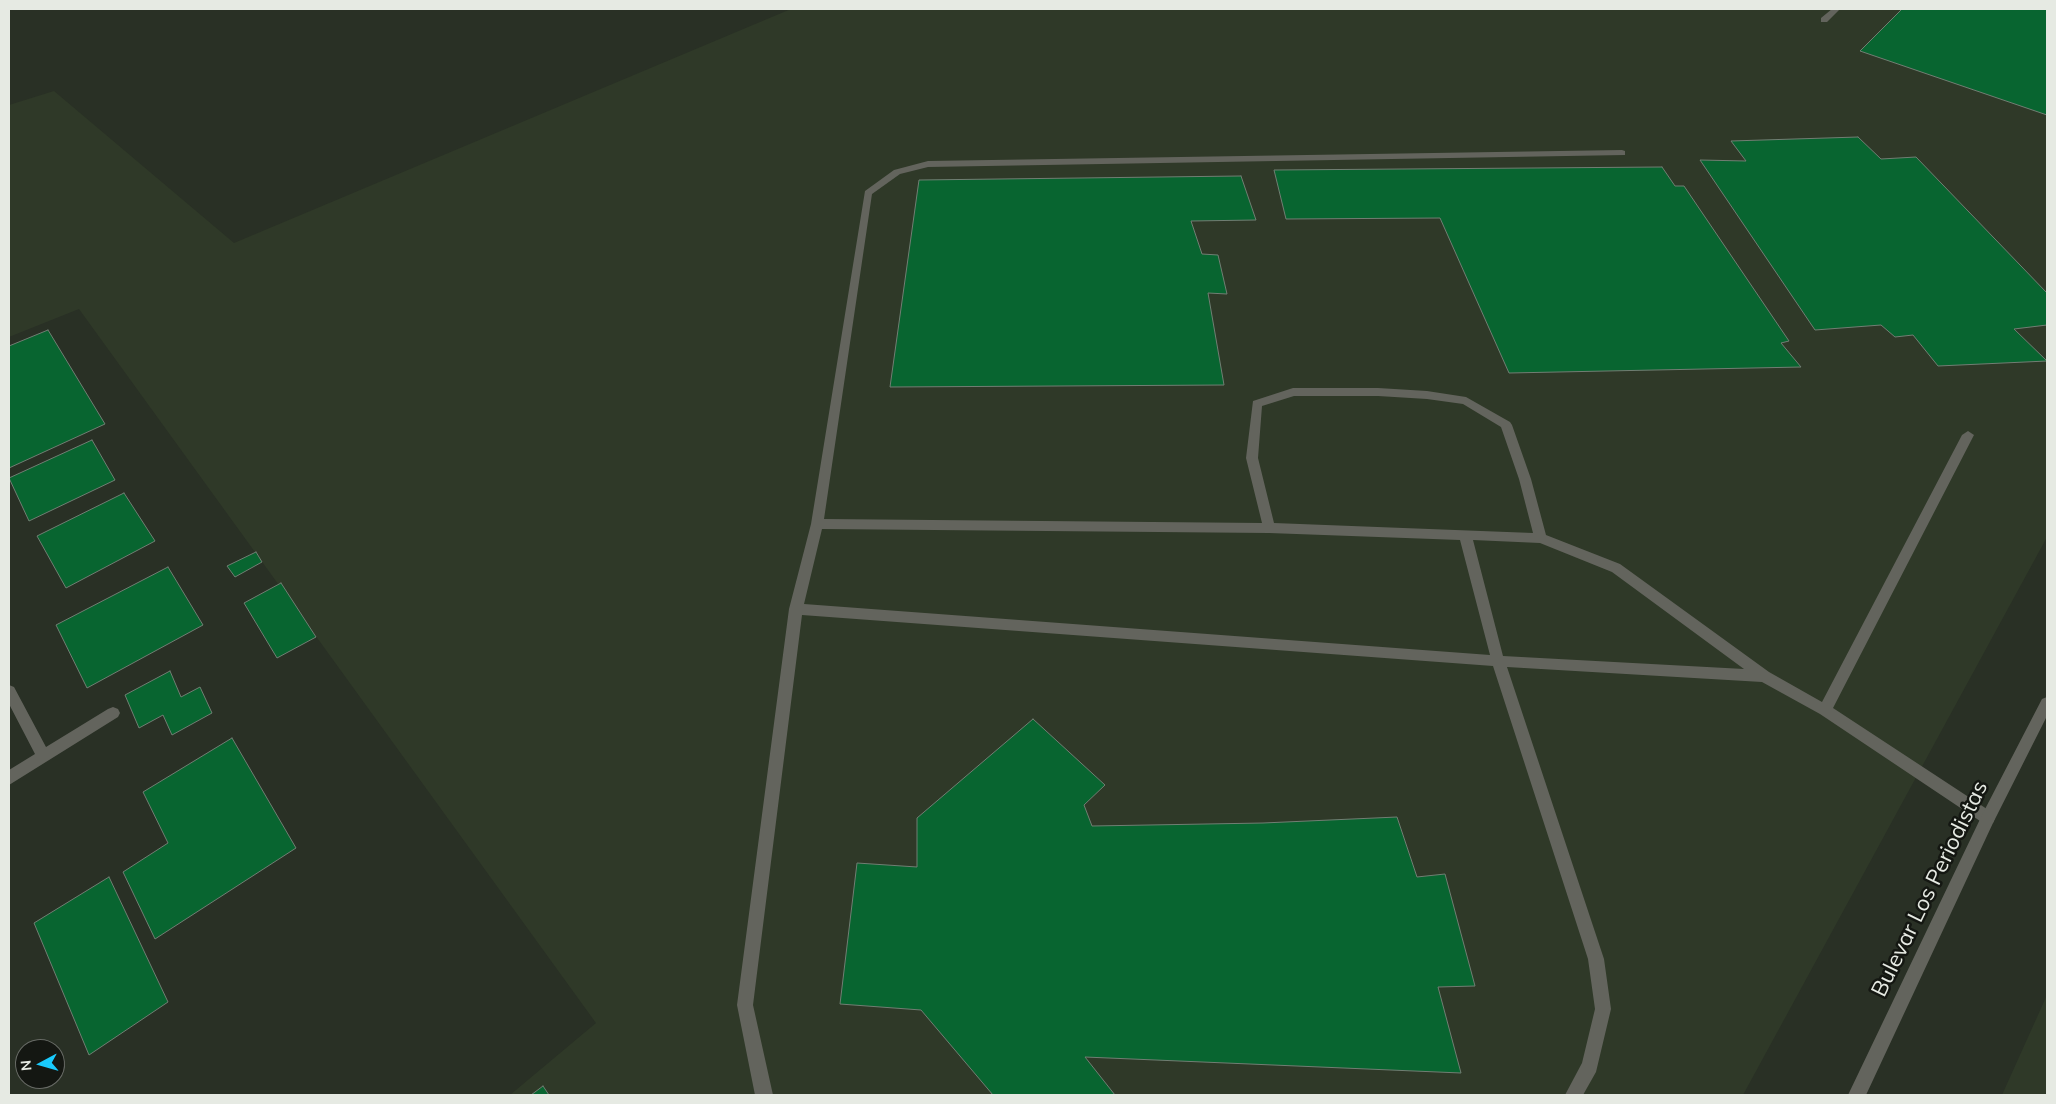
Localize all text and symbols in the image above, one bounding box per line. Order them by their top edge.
street label: Bulevar Los Periodistas [1866,777,1994,1001]
north arrow [15,1039,65,1089]
text: N [17,1059,36,1072]

